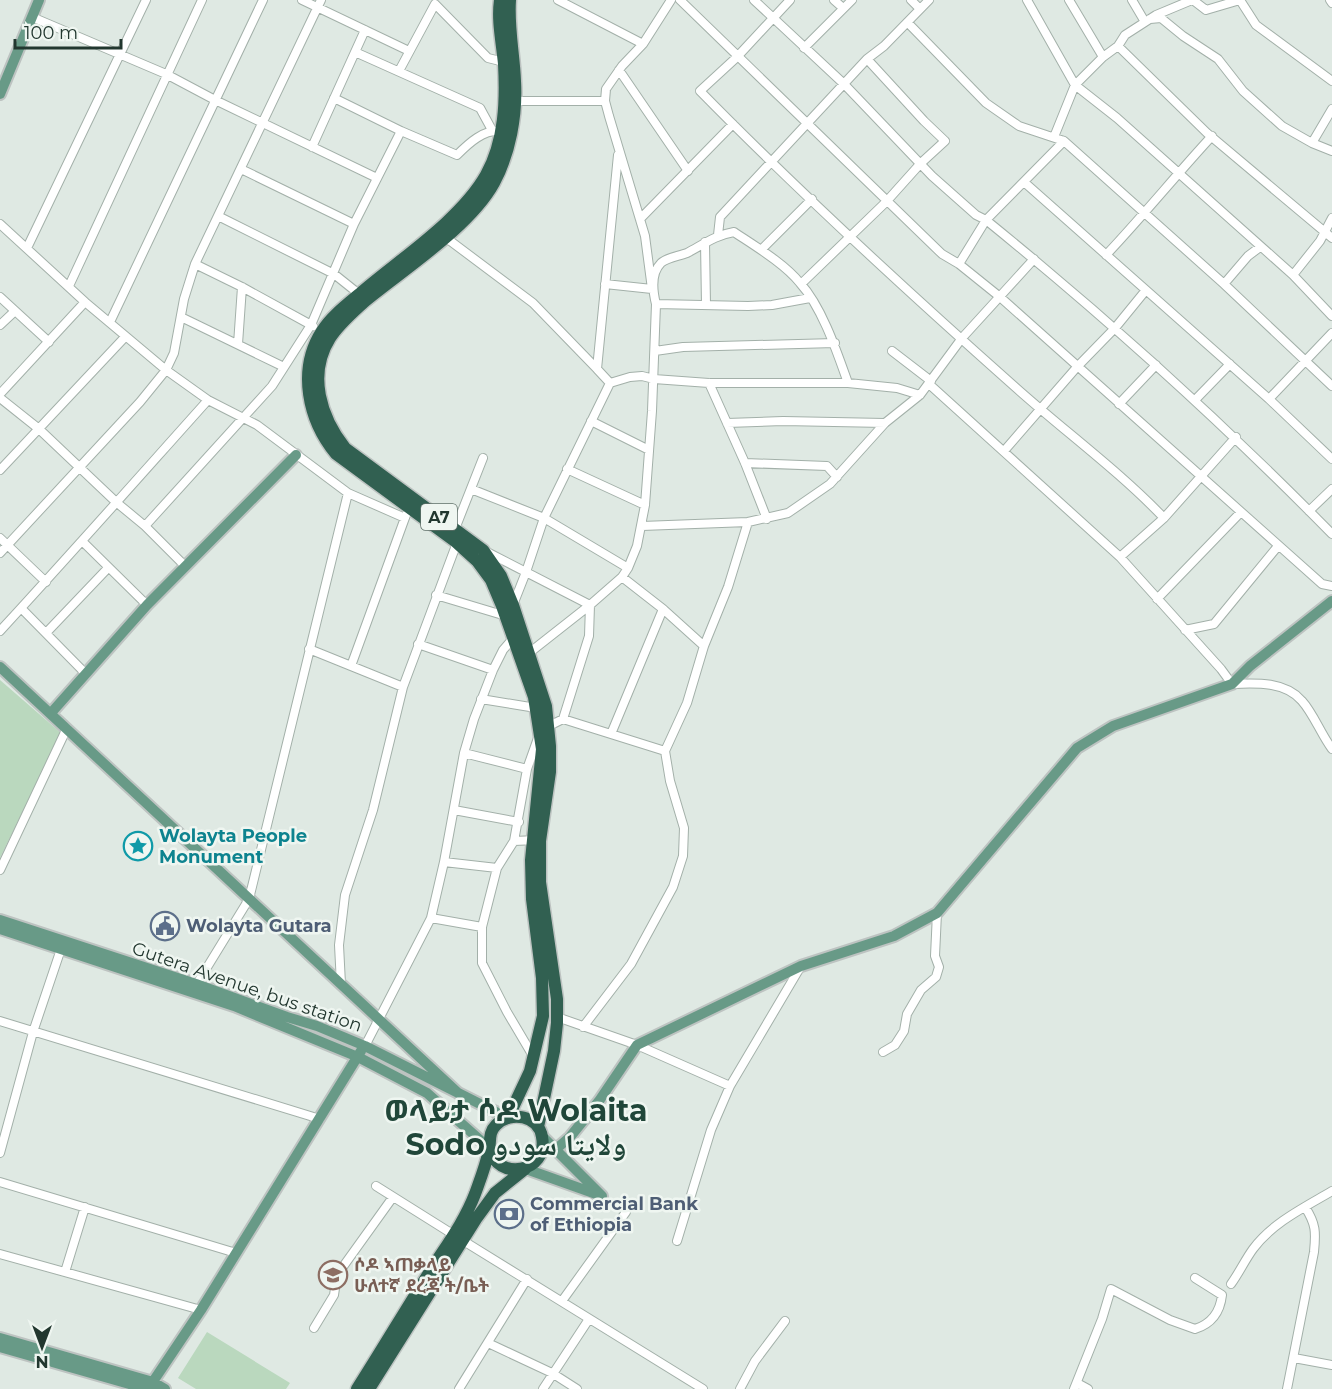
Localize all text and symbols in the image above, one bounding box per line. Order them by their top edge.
scale bar [15,12,122,50]
text: 100 m [24,22,78,44]
road number: A7 [421,504,457,530]
place label: Wolayta People Monument [159,825,307,868]
place icon: Wolayta People Monument [122,830,154,862]
public building icon: Wolayta Gutara [149,910,181,942]
place label: Wolayta Gutara [186,915,332,937]
street label: Gutera Avenue, bus station [129,937,365,1037]
district label: ወላይታ ሶዶ Wolaita Sodo ولايتا سودو [385,1092,647,1163]
place label: Commercial Bank of Ethiopia [530,1193,698,1236]
bank icon: Commercial Bank of Ethiopia [493,1198,525,1230]
place label: ሶዶ ኣጠቃላይ ሁለተኛ ደረጃ ት/ቤት [354,1254,489,1297]
school or university icon: ሶዶ ኣጠቃላይ ሁለተኛ ደረጃ ት/ቤት [317,1259,349,1291]
north arrow [12,1317,72,1377]
text: N [36,1352,48,1371]

